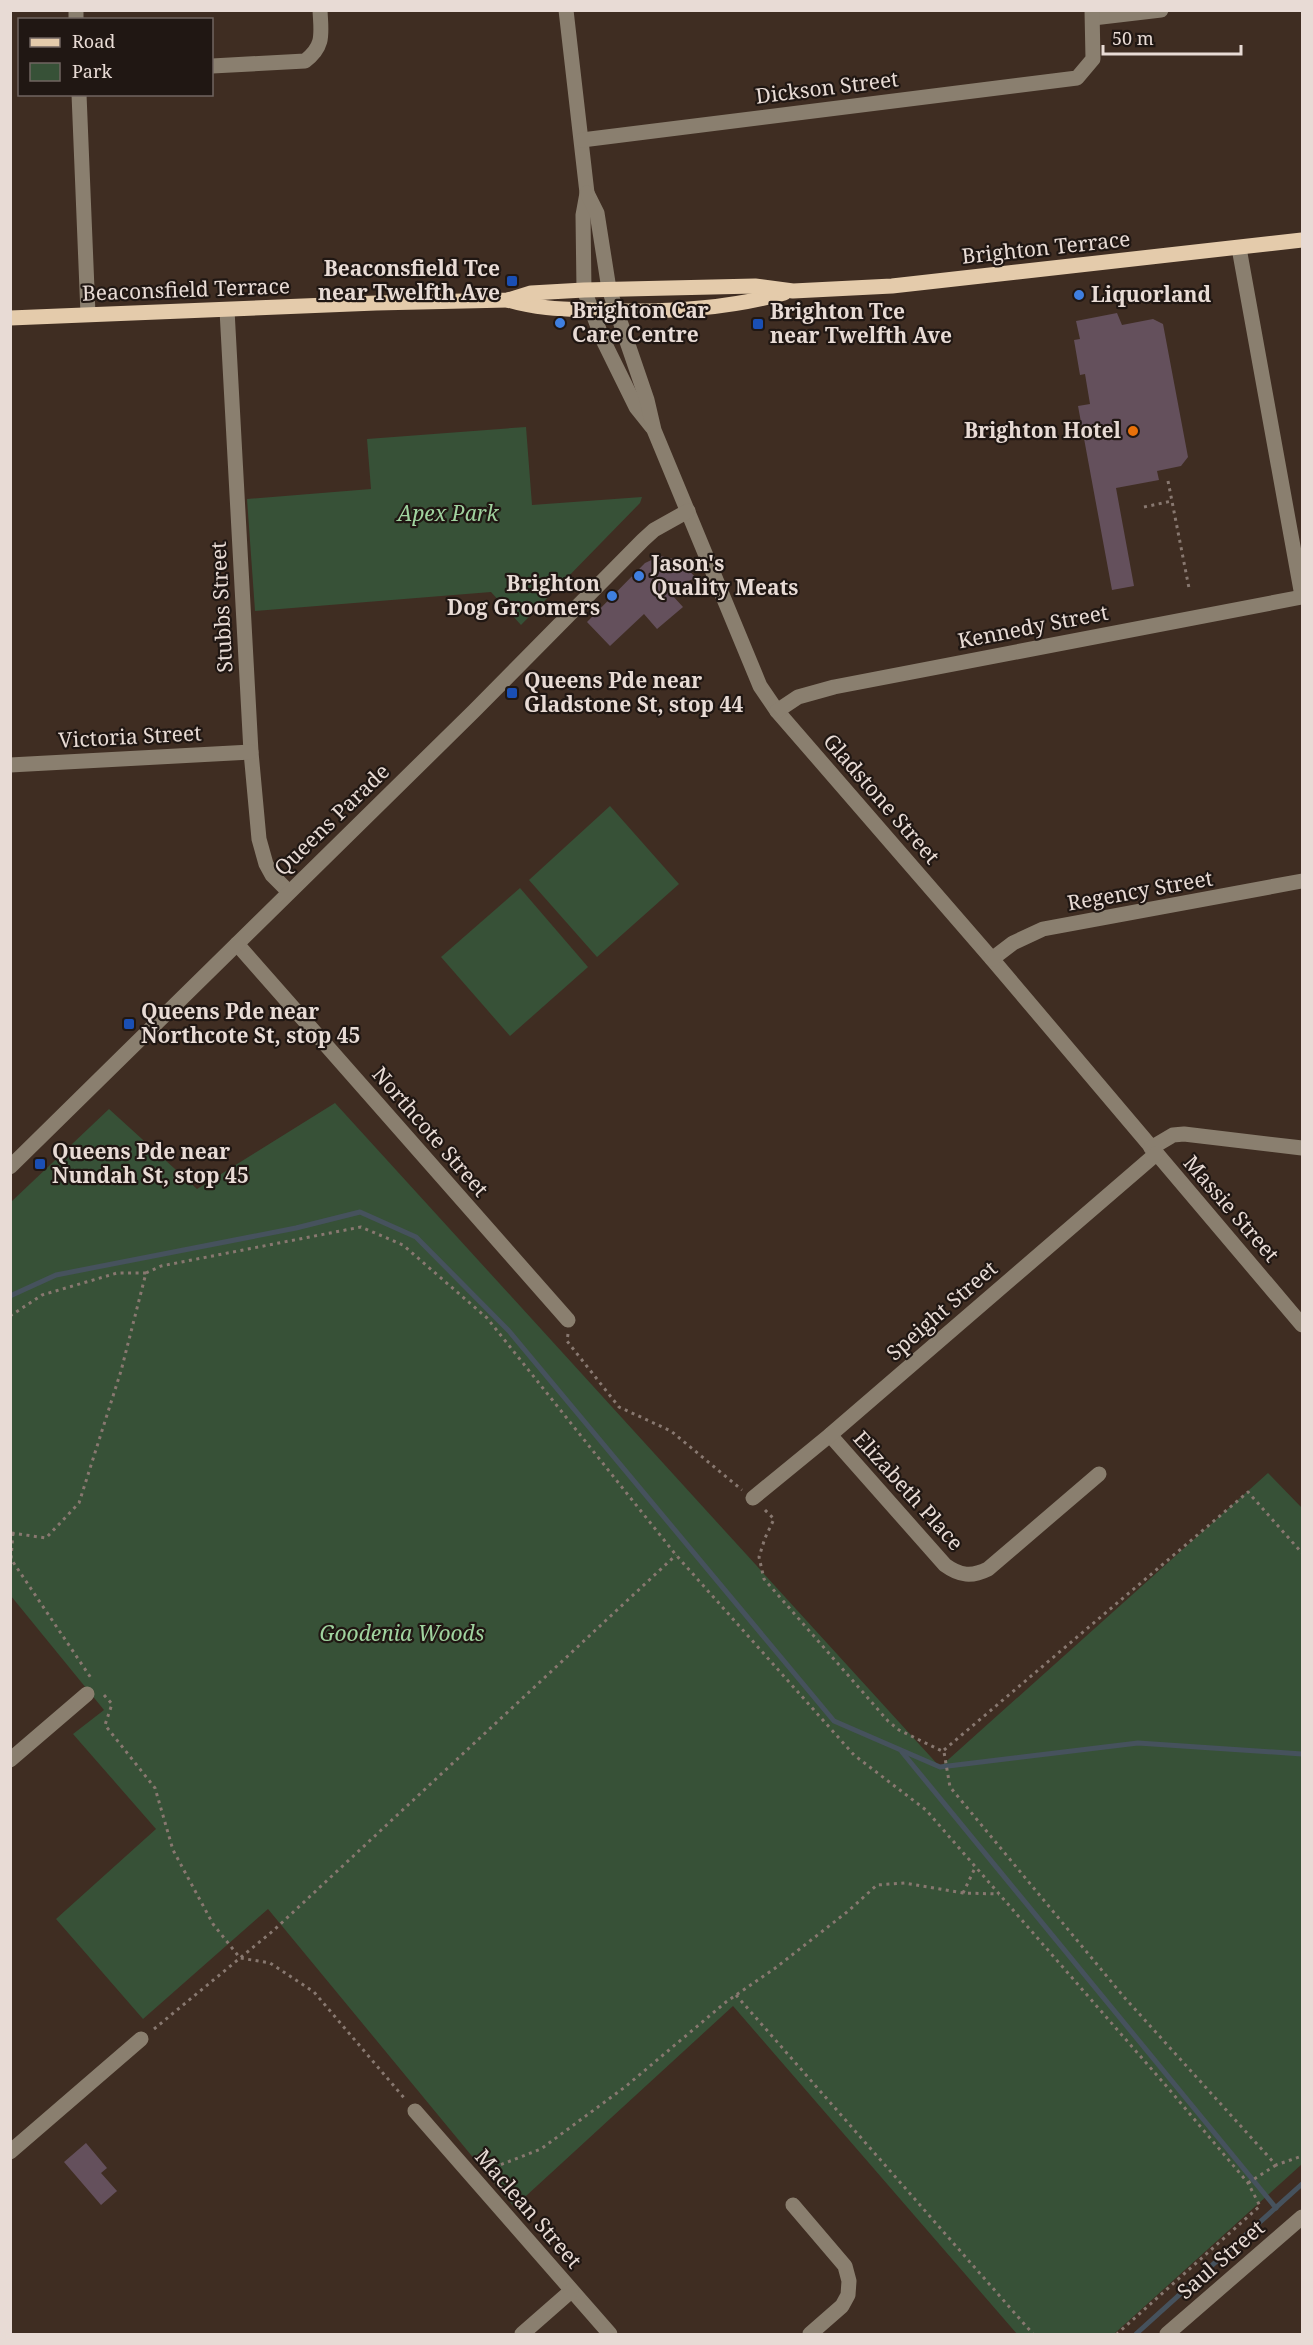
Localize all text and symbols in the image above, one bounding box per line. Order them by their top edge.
legend [18,18,213,96]
scale bar [1103,18,1241,56]
text: 50 m [1112,26,1154,50]
text: Road [72,29,115,53]
text: Park [72,59,112,83]
street label: Dickson Street [754,64,900,110]
street label: Brighton Terrace [960,224,1132,270]
place label: Beaconsfield Tce near Twelfth Ave [318,254,500,306]
street label: Beaconsfield Terrace [81,271,290,307]
marker: Beaconsfield Tce near Twelfth Ave [505,274,519,288]
place label: Liquorland [1091,280,1212,308]
marker: Liquorland [1072,288,1086,302]
place label: Brighton Car Care Centre [572,296,709,348]
place label: Brighton Tce near Twelfth Ave [770,297,952,349]
marker: Brighton Car Care Centre [553,316,567,330]
marker: Brighton Tce near Twelfth Ave [751,317,765,331]
place label: Brighton Hotel [964,416,1122,444]
marker: Brighton Hotel [1126,424,1140,438]
park label: Apex Park [395,499,500,527]
street label: Stubbs Street [204,541,238,673]
place label: Jason's Quality Meats [650,549,798,601]
place label: Brighton Dog Groomers [447,569,600,621]
marker: Jason's Quality Meats [632,569,646,583]
marker: Brighton Dog Groomers [605,589,619,603]
street label: Kennedy Street [955,598,1110,654]
place label: Queens Pde near Gladstone St, stop 44 [524,666,743,718]
marker: Queens Pde near Gladstone St, stop 44 [505,686,519,700]
street label: Victoria Street [58,718,202,754]
street label: Gladstone Street [817,727,946,869]
street label: Queens Parade [268,757,395,881]
street label: Regency Street [1065,863,1215,917]
place label: Queens Pde near Northcote St, stop 45 [141,997,360,1049]
marker: Queens Pde near Northcote St, stop 45 [122,1017,136,1031]
street label: Northcote Street [366,1060,495,1202]
place label: Queens Pde near Nundah St, stop 45 [52,1137,249,1189]
street label: Massie Street [1178,1149,1286,1268]
marker: Queens Pde near Nundah St, stop 45 [33,1157,47,1171]
street label: Speight Street [880,1254,1003,1366]
street label: Elizabeth Place [848,1425,970,1556]
park label: Goodenia Woods [320,1619,485,1647]
street label: Maclean Street [469,2143,588,2274]
street label: Saul Street [1171,2214,1270,2305]

